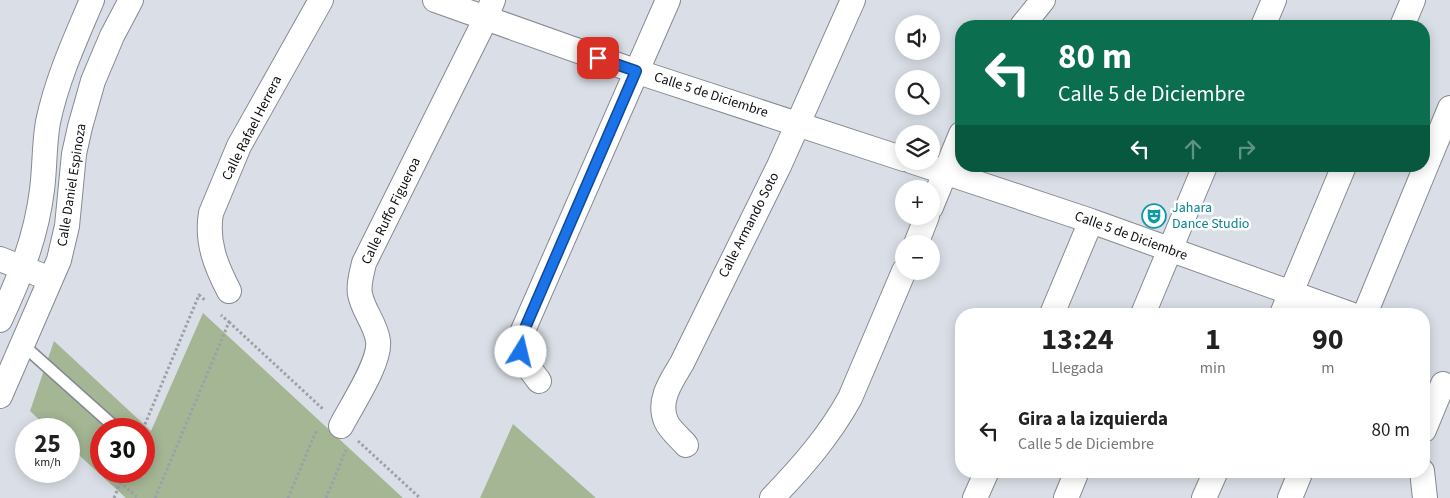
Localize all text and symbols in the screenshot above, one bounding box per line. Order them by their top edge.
map controls [895,15,940,280]
button: sound [895,15,940,60]
text: 80 m [1058,32,1132,82]
pin [577,37,619,79]
icon: left [975,40,1040,105]
icon: arrive [584,44,612,72]
street label: Calle 5 de Diciembre [651,67,771,123]
button: search [895,70,940,115]
street label: Calle Rafael Herrera [217,72,287,184]
text: Calle 5 de Diciembre [1058,78,1245,110]
street label: Calle Daniel Espinoza [52,122,92,248]
button: layers [895,125,940,170]
icon: left [1126,135,1154,163]
icon: ahead [1179,135,1207,163]
icon: right [1232,135,1260,163]
street label: Calle Ruffo Figueroa [356,154,426,268]
street label: Calle Armando Soto [714,169,784,281]
button: + [895,180,940,225]
place label: Jahara Dance Studio [1172,198,1249,234]
theatre icon: Jahara Dance Studio [1141,203,1167,229]
street label: Calle 5 de Diciembre [1072,206,1190,266]
button: − [895,235,940,280]
text: 13:24 [1041,318,1114,361]
text: 1 [1205,318,1221,361]
text: 90 [1312,318,1344,361]
position arrow [494,325,546,377]
text: Llegada [1051,357,1104,379]
text: min [1200,357,1226,379]
text: m [1321,357,1335,379]
text: Gira a la izquierda [1018,406,1168,433]
icon: left [975,417,1003,445]
text: 80 m [1372,417,1410,444]
speed limit sign: 30 [90,418,155,483]
text: 25 [34,426,61,462]
text: Calle 5 de Diciembre [1018,433,1154,455]
text: km/h [34,454,61,471]

